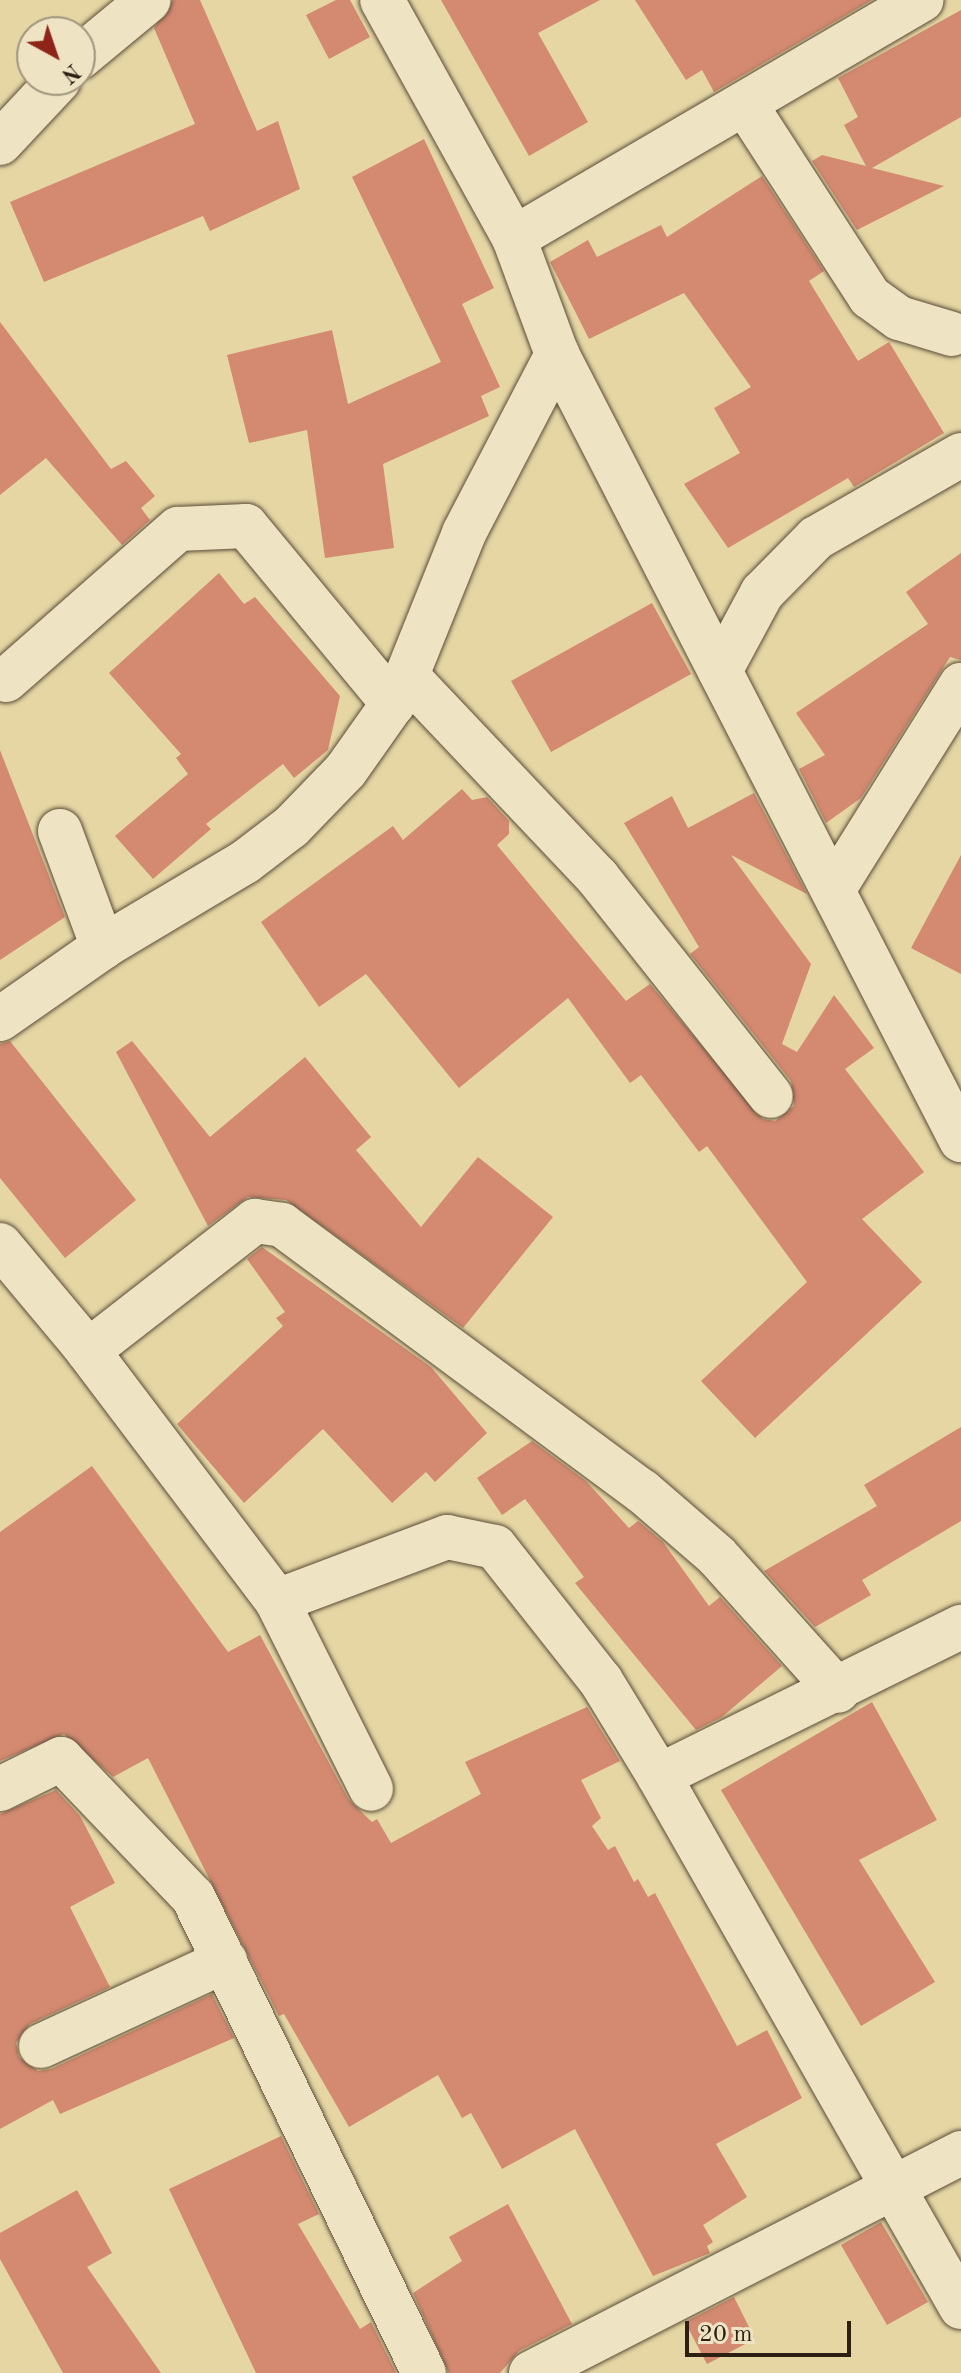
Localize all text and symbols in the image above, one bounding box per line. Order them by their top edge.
north arrow [16,16,96,96]
text: N [57,59,84,87]
scale bar [689,2305,855,2355]
text: 20 m [699,2323,753,2347]

